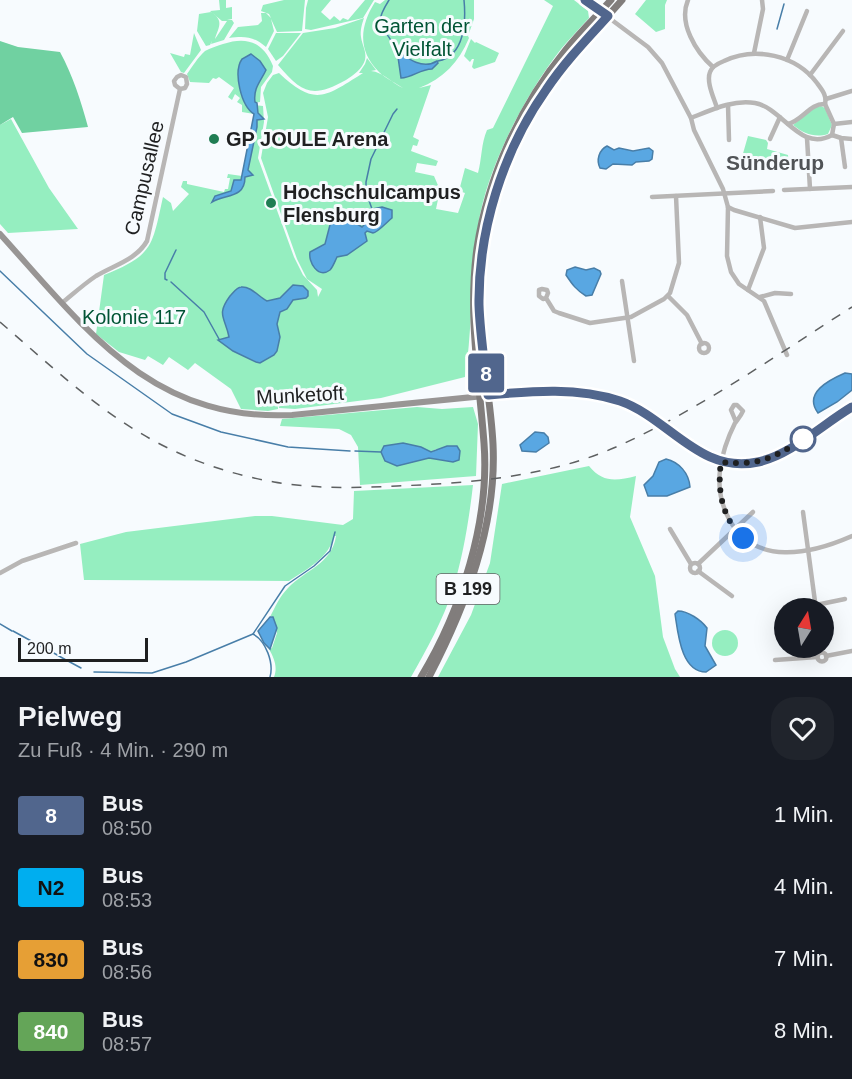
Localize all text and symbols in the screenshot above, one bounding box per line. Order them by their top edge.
park label: Garten der Vielfalt [374,15,470,60]
street label: Campusallee [120,119,168,237]
place label: GP JOULE Arena [226,128,389,150]
marker: GP JOULE Arena [207,132,221,146]
district label: Sünderup [726,151,824,174]
place label: Hochschulcampus Flensburg [283,181,461,226]
marker: Hochschulcampus Flensburg [264,196,278,210]
park label: Kolonie 117 [82,306,186,328]
line badge: 8 [466,354,506,392]
text: 8 [480,362,492,385]
street label: Munketoft [256,382,345,408]
unlabelled marker [790,426,816,452]
your location [728,523,758,553]
road number: B 199 [436,574,500,604]
north arrow [774,598,834,658]
map controls [774,598,834,658]
scale bar [18,635,148,662]
text: 200 m [27,640,71,657]
button: heart [771,697,834,760]
text: Pielweg [18,701,122,732]
text: Zu Fuß · 4 Min. · 290 m [18,739,228,761]
text: Bus [102,791,144,816]
text: 1 Min. [774,802,834,827]
text: 8 [45,804,57,827]
text: 08:50 [102,817,152,839]
text: Bus [102,863,144,888]
text: 4 Min. [774,874,834,899]
text: N2 [38,876,64,899]
text: 08:53 [102,889,152,911]
text: Bus [102,935,144,960]
text: 7 Min. [774,946,834,971]
text: 830 [33,948,69,971]
text: 08:56 [102,961,152,983]
text: Bus [102,1007,144,1032]
text: 8 Min. [774,1018,834,1043]
text: 840 [33,1020,69,1043]
text: 08:57 [102,1033,152,1055]

